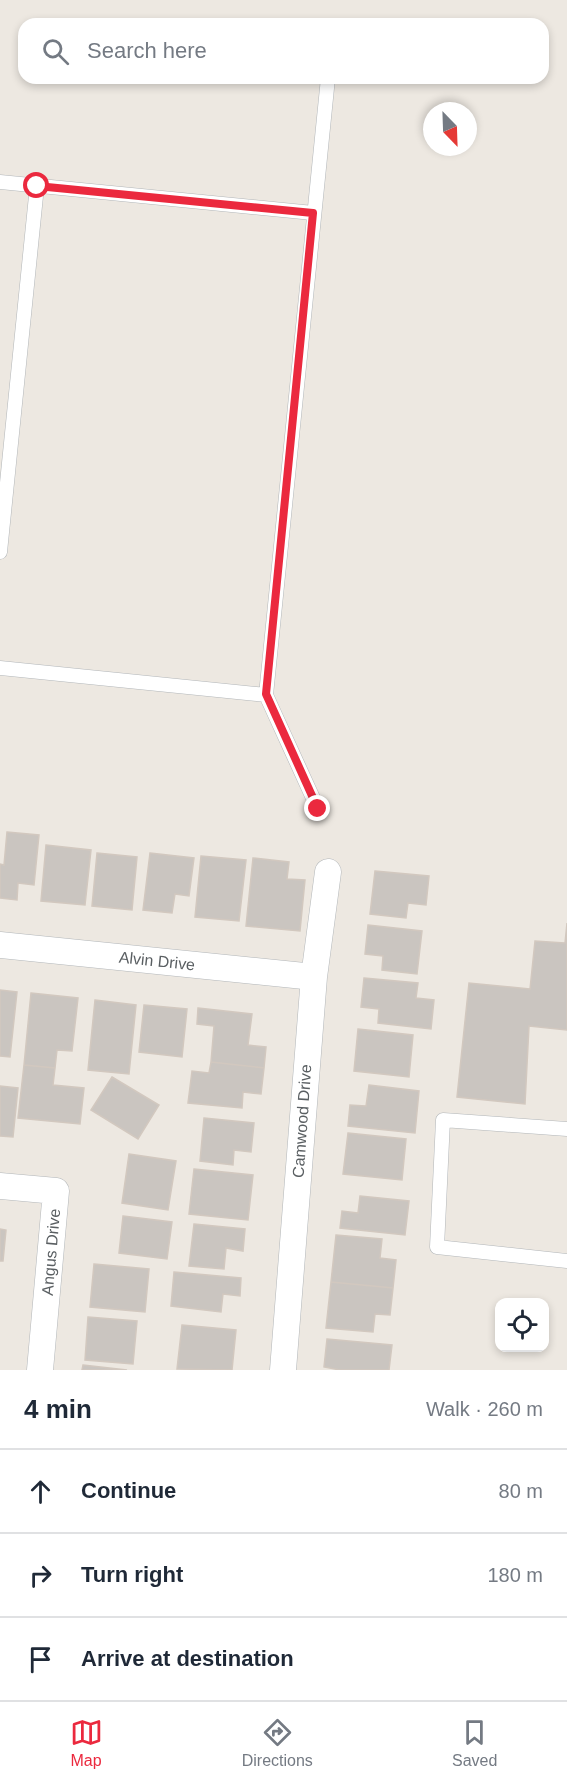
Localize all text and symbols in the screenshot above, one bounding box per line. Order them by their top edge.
search box [18,18,549,84]
icon: search [39,35,72,68]
text: Search here [87,38,207,63]
north arrow [423,102,477,156]
route start [23,172,49,198]
route end [304,795,330,821]
street label: Alvin Drive [118,949,196,973]
street label: Camwood Drive [290,1064,314,1178]
street label: Angus Drive [39,1208,63,1296]
map controls [495,1298,549,1352]
button: locate [495,1298,549,1352]
text: 4 min [24,1394,92,1424]
text: Walk · 260 m [426,1398,543,1420]
icon: ahead [24,1475,57,1508]
text: Continue [81,1478,176,1503]
text: 80 m [499,1480,543,1502]
icon: right [24,1559,57,1592]
text: Turn right [81,1562,183,1587]
text: 180 m [487,1564,543,1586]
icon: arrive [24,1643,57,1676]
text: Arrive at destination [81,1646,294,1671]
tab: Map [70,1716,103,1770]
tab: Directions [242,1716,313,1770]
tab: Saved [452,1716,497,1770]

